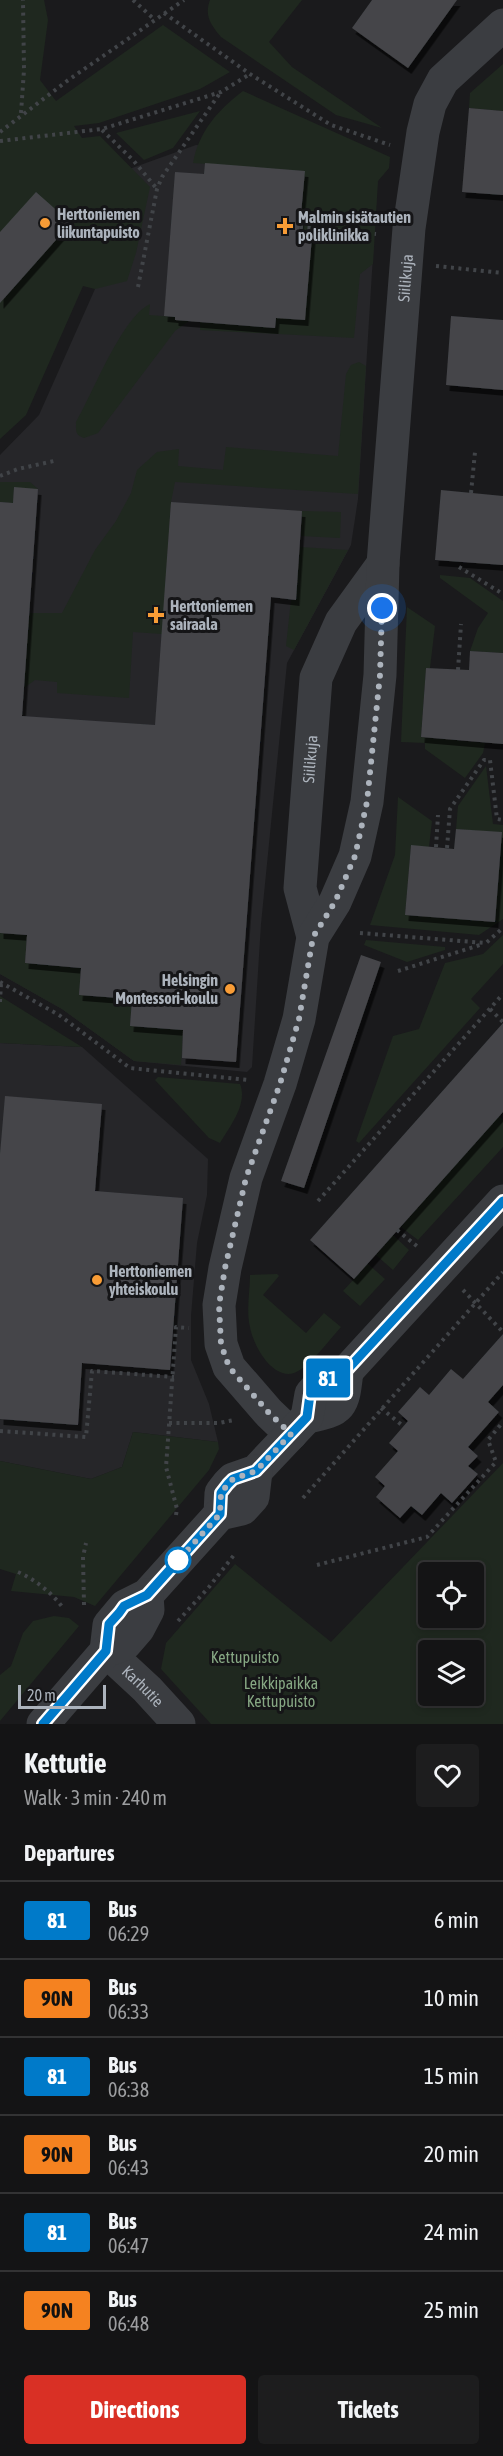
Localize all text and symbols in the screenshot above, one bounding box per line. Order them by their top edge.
place label: Herttoniemen liikuntapuisto [57,205,140,241]
place label: Malmin sisätautien poliklinikka [298,208,411,244]
marker: Herttoniemen liikuntapuisto [38,216,52,230]
marker: Malmin sisätautien poliklinikka [276,217,294,235]
street label: Siilikuja [394,253,416,303]
your location [367,593,397,623]
place label: Herttoniemen sairaala [170,597,253,633]
marker: Herttoniemen sairaala [147,606,165,624]
street label: Siilikuja [299,734,321,784]
place label: Helsingin Montessori-koulu [115,971,218,1007]
marker: Helsingin Montessori-koulu [223,982,237,996]
place label: Herttoniemen yhteiskoulu [109,1262,192,1298]
marker: Herttoniemen yhteiskoulu [90,1273,104,1287]
line badge: 81 [301,1358,355,1398]
text: 81 [318,1366,338,1390]
unlabelled marker [165,1547,191,1573]
map controls [418,1562,484,1706]
button: locate [418,1562,484,1628]
button: layers [418,1640,484,1706]
park label: Kettupuisto [211,1648,279,1667]
street label: Karhutie [119,1662,167,1710]
park label: Leikkipaikka Kettupuisto [244,1674,318,1711]
scale bar [18,1682,106,1710]
text: 20 m [27,1686,56,1704]
button: heart [416,1744,479,1807]
text: Kettutie [24,1747,107,1779]
text: Walk · 3 min · 240 m [24,1786,167,1809]
text: Departures [24,1840,114,1866]
text: Bus [108,1896,137,1922]
text: 6 min [434,1907,479,1933]
text: 81 [47,1908,67,1932]
text: 06:29 [108,1922,149,1945]
text: Bus [108,1974,137,2000]
text: 10 min [424,1985,479,2011]
text: 90N [41,1986,73,2010]
text: 06:33 [108,2000,149,2023]
text: Bus [108,2052,137,2078]
text: 15 min [424,2063,479,2089]
text: 81 [47,2064,67,2088]
text: 06:38 [108,2078,149,2101]
text: Bus [108,2130,137,2156]
text: 20 min [424,2141,479,2167]
text: 90N [41,2142,73,2166]
text: 06:43 [108,2156,149,2179]
text: Bus [108,2208,137,2234]
text: 24 min [424,2219,479,2245]
text: 81 [47,2220,67,2244]
text: 06:47 [108,2234,149,2257]
text: Bus [108,2286,137,2312]
text: 25 min [424,2297,479,2323]
text: 90N [41,2298,73,2322]
text: 06:48 [108,2312,149,2335]
button: Directions [24,2375,246,2444]
button: Tickets [258,2375,479,2444]

